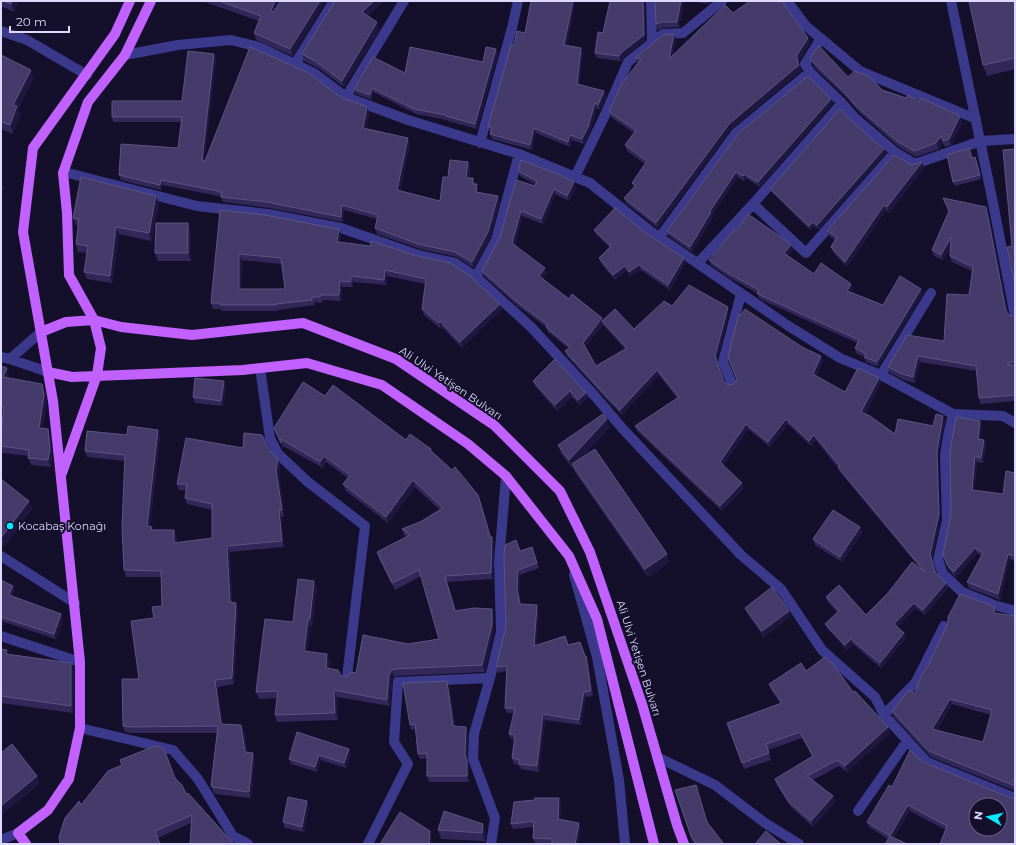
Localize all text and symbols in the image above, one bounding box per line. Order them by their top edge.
scale bar [10,8,69,34]
text: 20 m [16,14,47,29]
street label: Ali Ulvi Yetişen Bulvarı [397,343,505,423]
place label: Kocabaş Konağı [18,519,106,533]
marker: Kocabaş Konağı [5,521,15,531]
street label: Ali Ulvi Yetişen Bulvarı [614,598,664,718]
north arrow [968,797,1008,837]
text: N [971,810,986,821]

